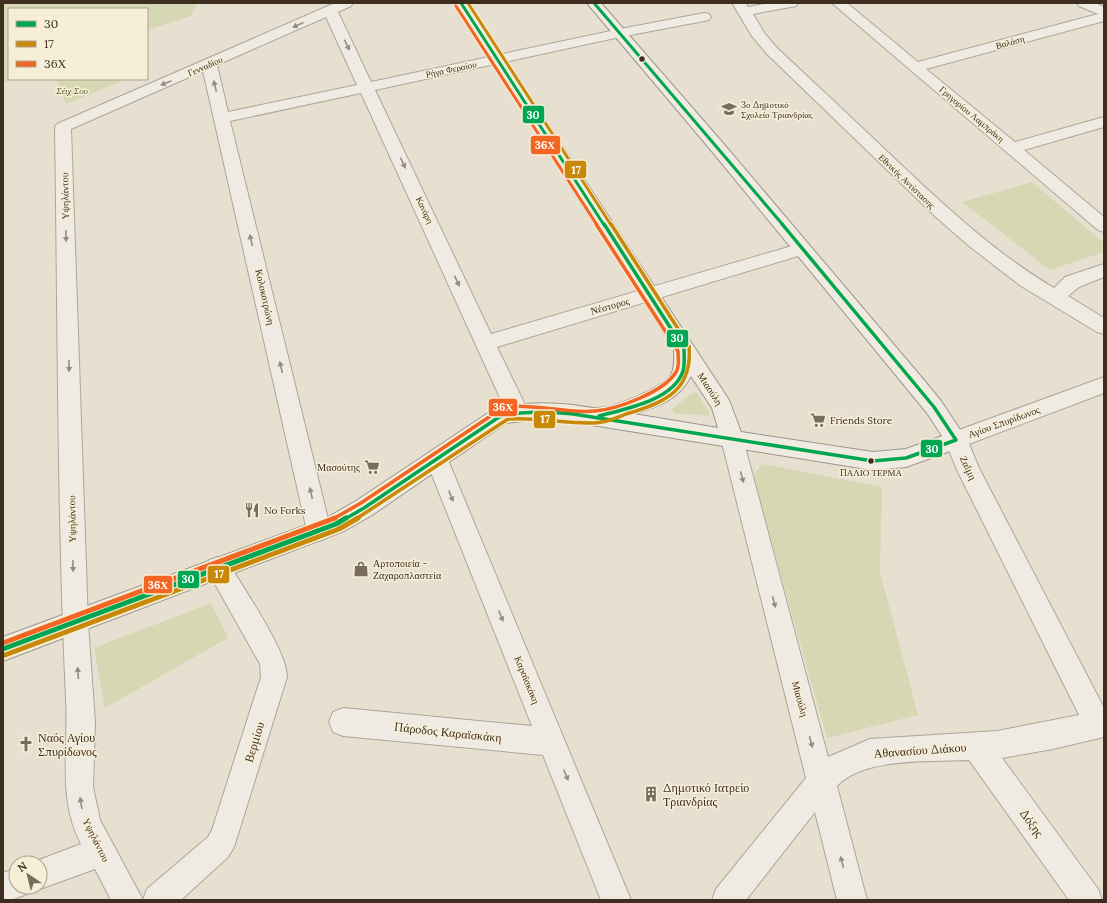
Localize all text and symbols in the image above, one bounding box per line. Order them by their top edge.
legend [8,8,148,80]
text: 30 [44,16,58,31]
one-way arrow [291,22,303,28]
street label: Βαλάση [994,33,1026,51]
text: 17 [44,36,54,51]
one-way arrow [344,39,350,51]
street label: Γενναδίου [186,53,225,79]
unlabelled marker [637,54,647,64]
text: 36Χ [44,56,67,71]
street label: Ρήγα Φεραίου [425,58,478,80]
one-way arrow [160,79,172,86]
one-way arrow [211,80,217,92]
street label: Γρηγορίου Λαμπράκη [937,84,1007,145]
park label: Σέιχ Σου [55,85,88,96]
place label: 3ο Δημοτικό Σχολείο Τριανδρίας [741,99,813,120]
school or university icon: 3ο Δημοτικό Σχολείο Τριανδρίας [720,100,738,118]
line badge: 30 [522,105,545,124]
text: 30 [526,108,540,122]
line badge: 36Χ [530,135,561,155]
text: 36Χ [535,138,555,152]
street label: Εθνικής Αντίστασης [877,151,938,211]
one-way arrow [400,157,406,168]
line badge: 17 [564,160,587,179]
text: 17 [571,163,581,177]
street label: Υψηλάντου [58,172,72,220]
street label: Κανάρη [414,195,436,226]
one-way arrow [63,230,69,243]
one-way arrow [248,234,254,246]
street label: Κολοκοτρώνη [252,268,278,326]
one-way arrow [454,275,460,286]
street label: Νέστορος [589,294,631,318]
line badge: 30 [666,329,689,348]
text: 30 [670,331,684,345]
one-way arrow [66,360,72,373]
one-way arrow [277,360,283,373]
street label: Μιαούλη [695,370,725,408]
line badge: 36Χ [488,398,518,417]
text: 36Χ [493,400,513,414]
street label: Αγίου Σπυρίδωνος [966,403,1042,441]
line badge: 17 [533,410,556,429]
supermarket icon: Friends Store [809,411,827,429]
text: 17 [540,412,550,426]
place label: Friends Store [830,414,893,427]
line badge: 30 [920,439,943,458]
text: 30 [925,442,939,456]
street label: Ζαΐμη [957,454,979,482]
marker: ΠΑΛΙΟ ΤΕΡΜΑ [866,456,876,466]
supermarket icon: Μασούτης [363,458,381,476]
place label: Μασούτης [317,461,360,474]
place label: ΠΑΛΙΟ ΤΕΡΜΑ [840,467,903,478]
one-way arrow [739,470,745,483]
one-way arrow [307,487,313,499]
one-way arrow [448,490,455,502]
street label: Υψηλάντου [65,495,79,543]
restaurant icon: No Forks [243,501,261,519]
place label: No Forks [264,504,306,517]
place label: Αρτοποιεία - Ζαχαροπλαστεία [373,557,442,582]
one-way arrow [70,560,77,572]
shop icon: Αρτοποιεία - Ζαχαροπλαστεία [352,560,370,578]
line badge: 17 [207,565,230,584]
text: 17 [214,567,224,581]
line badge: 30 [177,570,200,589]
text: 30 [181,572,195,586]
line badge: 36Χ [143,575,173,594]
text: 36Χ [148,578,168,592]
one-way arrow [772,596,778,609]
one-way arrow [498,611,504,623]
street label: Καραϊσκάκη [511,654,543,706]
one-way arrow [75,666,81,679]
street label: Μιαούλη [789,680,811,718]
street label: Πάροδος Καραϊσκάκη [394,719,502,745]
street label: Βερμίου [241,720,267,764]
place label: Ναός Αγίου Σπυρίδωνος [38,730,97,759]
church icon: Ναός Αγίου Σπυρίδωνος [17,735,35,753]
one-way arrow [808,736,814,748]
street label: Αθανασίου Διάκου [873,739,967,761]
one-way arrow [563,770,569,782]
place label: Δημοτικό Ιατρείο Τριανδρίας [663,780,749,809]
building icon: Δημοτικό Ιατρείο Τριανδρίας [642,785,660,803]
one-way arrow [78,796,84,809]
street label: Δόξης [1017,806,1047,840]
street label: Υψηλάντου [79,816,113,864]
north arrow [8,855,48,895]
one-way arrow [839,856,845,868]
text: N [15,858,30,875]

